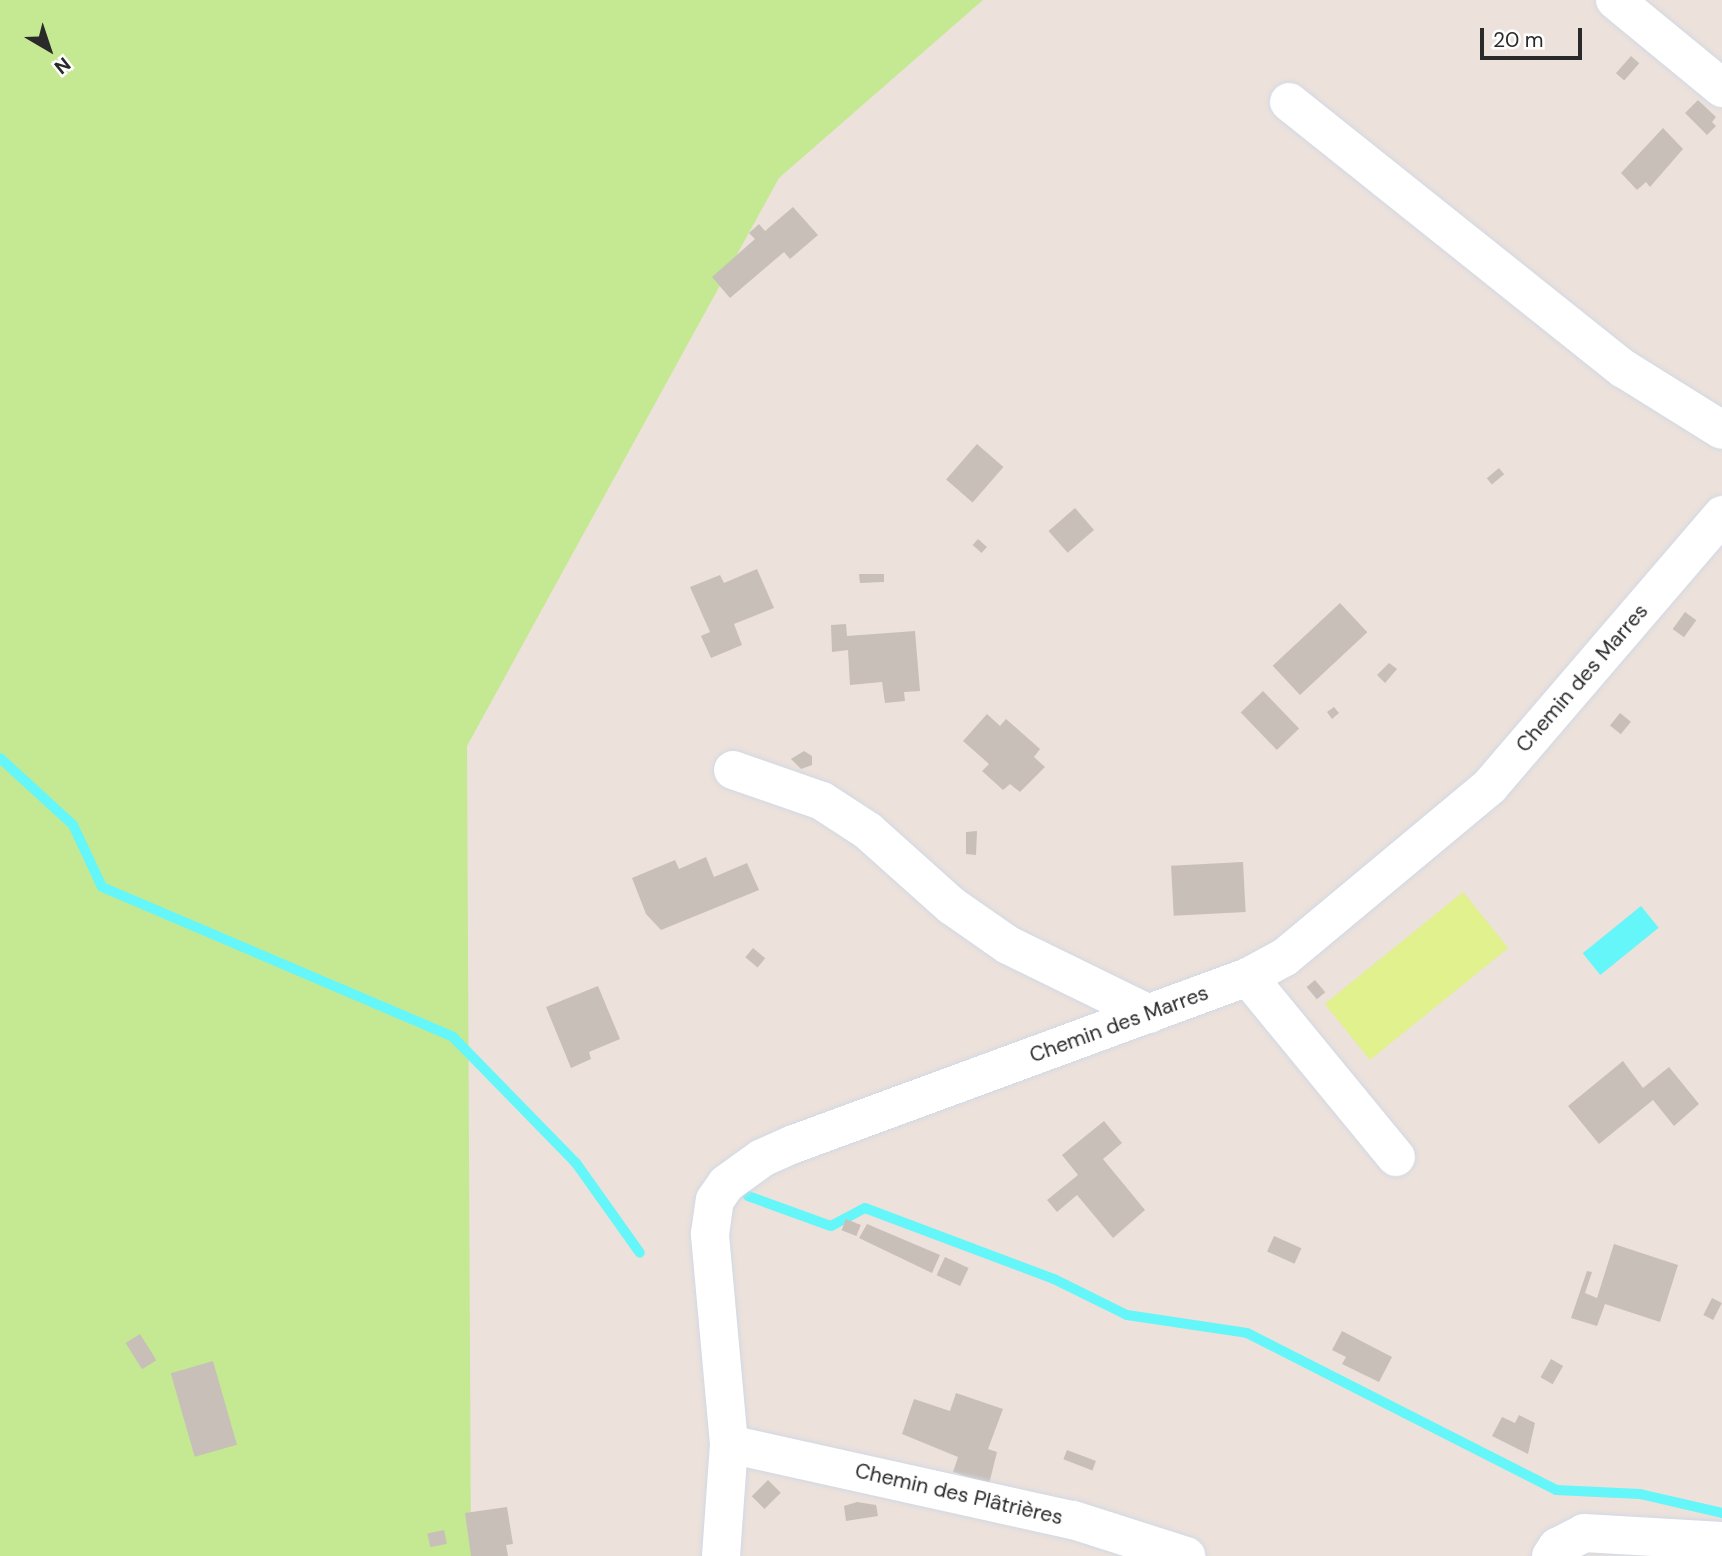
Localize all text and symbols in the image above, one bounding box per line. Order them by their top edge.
north arrow [14,14,84,84]
scale bar [1484,14,1586,58]
text: 20 m [1493,26,1544,54]
text: N [49,52,76,80]
street label: Chemin des Marres [1511,599,1653,757]
street label: Chemin des Marres [1026,980,1212,1068]
street label: Chemin des Plâtrières [853,1458,1065,1530]

